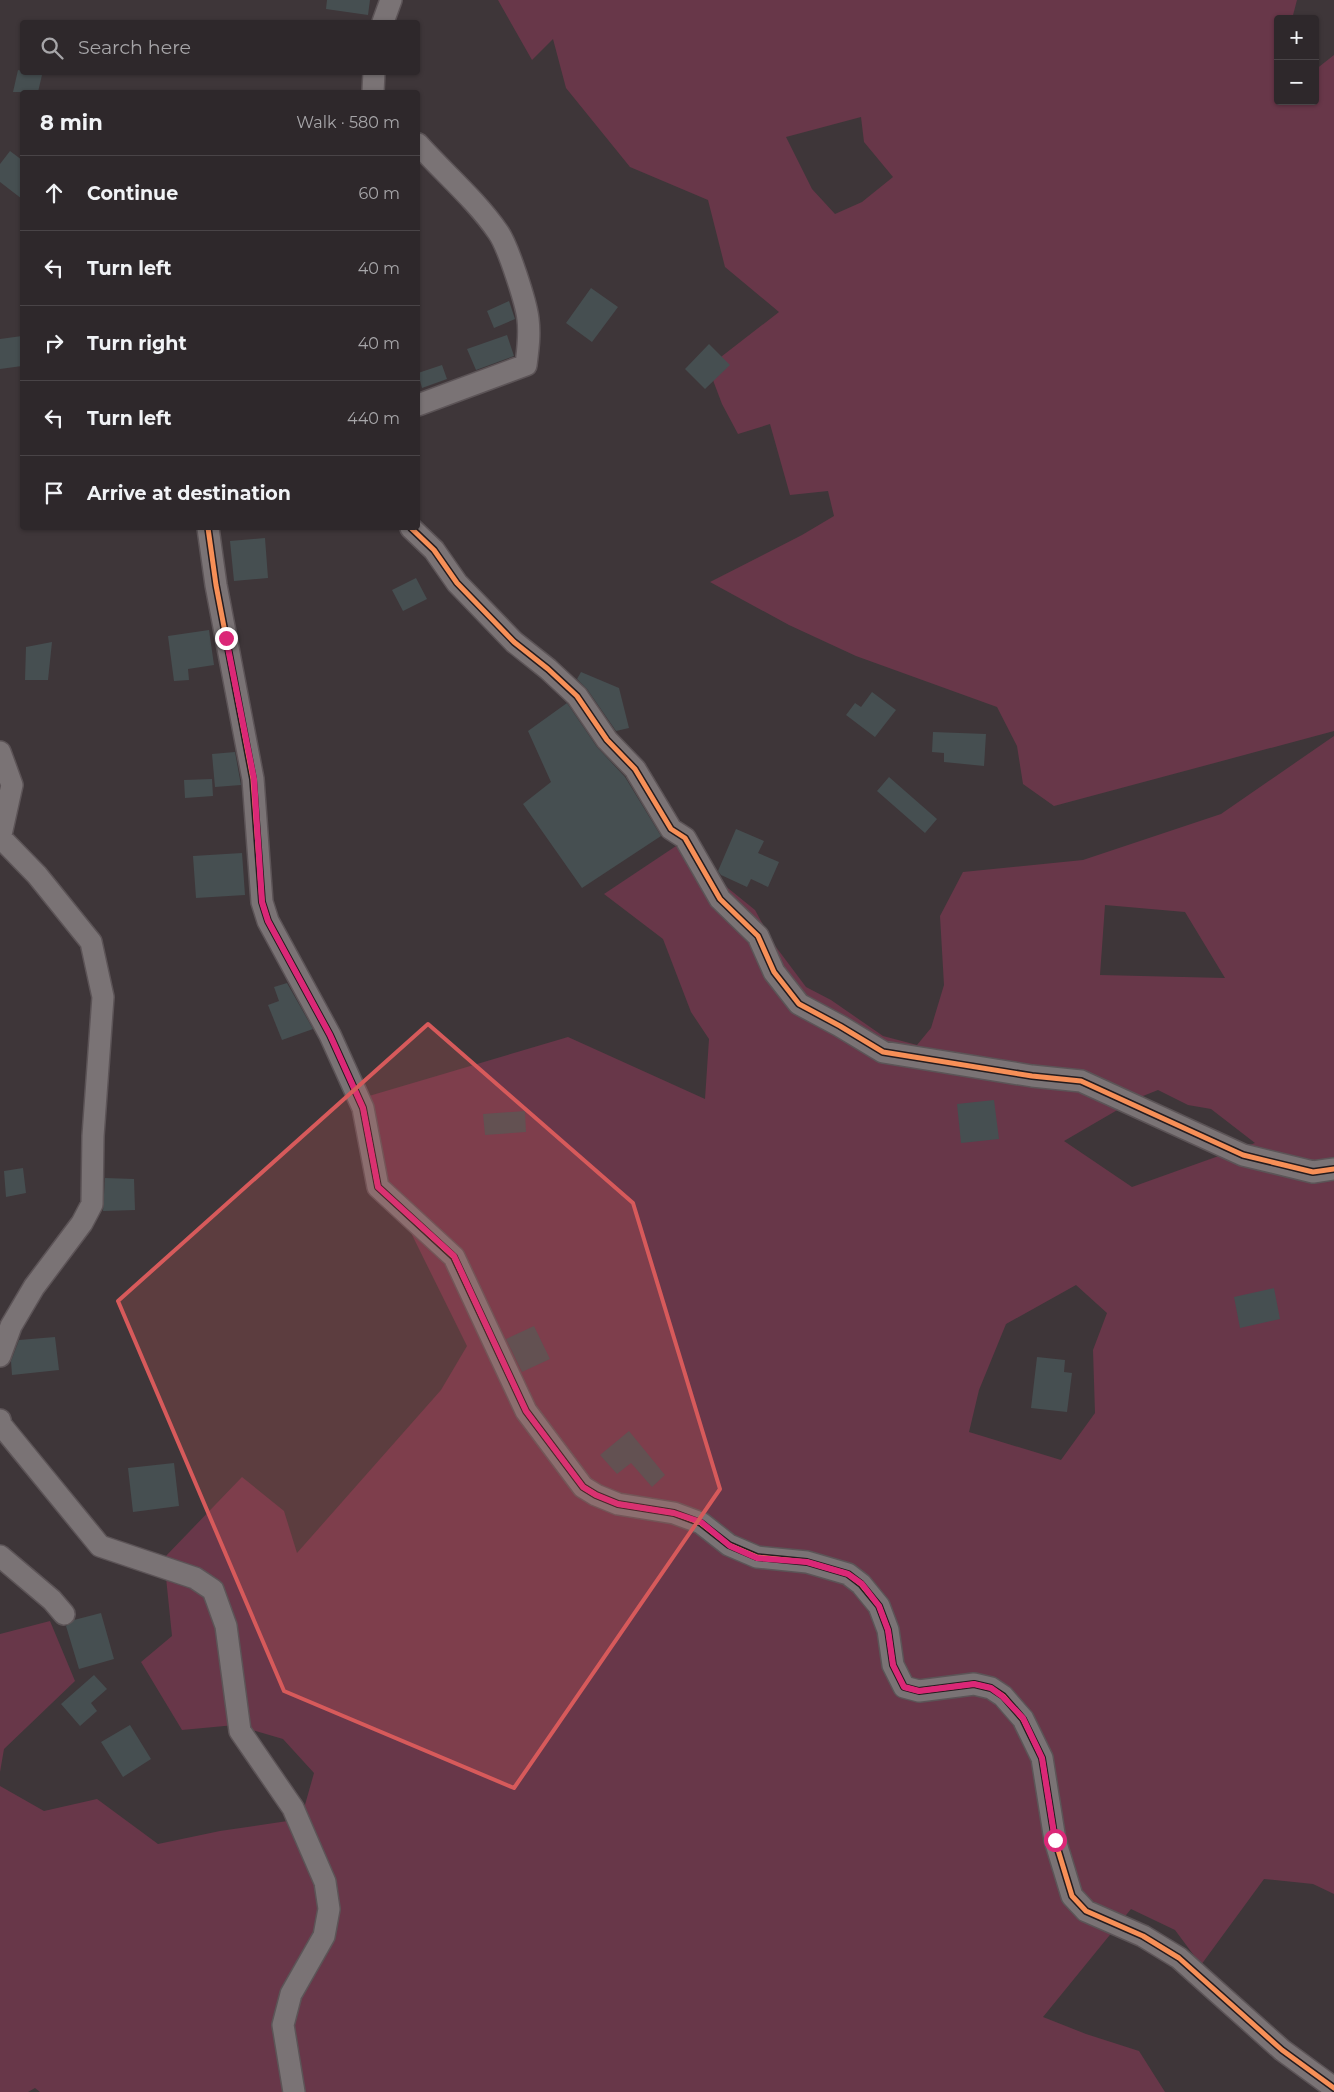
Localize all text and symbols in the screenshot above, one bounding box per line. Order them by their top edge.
map controls [1274,15,1319,105]
button: + [1274,15,1319,60]
search box [20,20,420,75]
icon: search [38,34,66,62]
text: Search here [78,36,191,59]
button: − [1274,60,1319,105]
text: 8 min [40,110,103,135]
text: Walk · 580 m [296,113,400,132]
icon: ahead [40,179,68,207]
text: Continue [87,182,178,205]
text: 60 m [358,184,400,203]
icon: left [40,254,68,282]
text: Turn left [87,257,172,280]
text: 40 m [358,259,400,278]
icon: right [40,329,68,357]
text: Turn right [87,332,187,355]
text: 40 m [358,334,400,353]
icon: left [40,404,68,432]
text: Turn left [87,407,172,430]
text: 440 m [347,409,400,428]
icon: arrive [40,479,68,507]
text: Arrive at destination [87,482,291,505]
route end [215,627,238,650]
route start [1044,1829,1067,1852]

